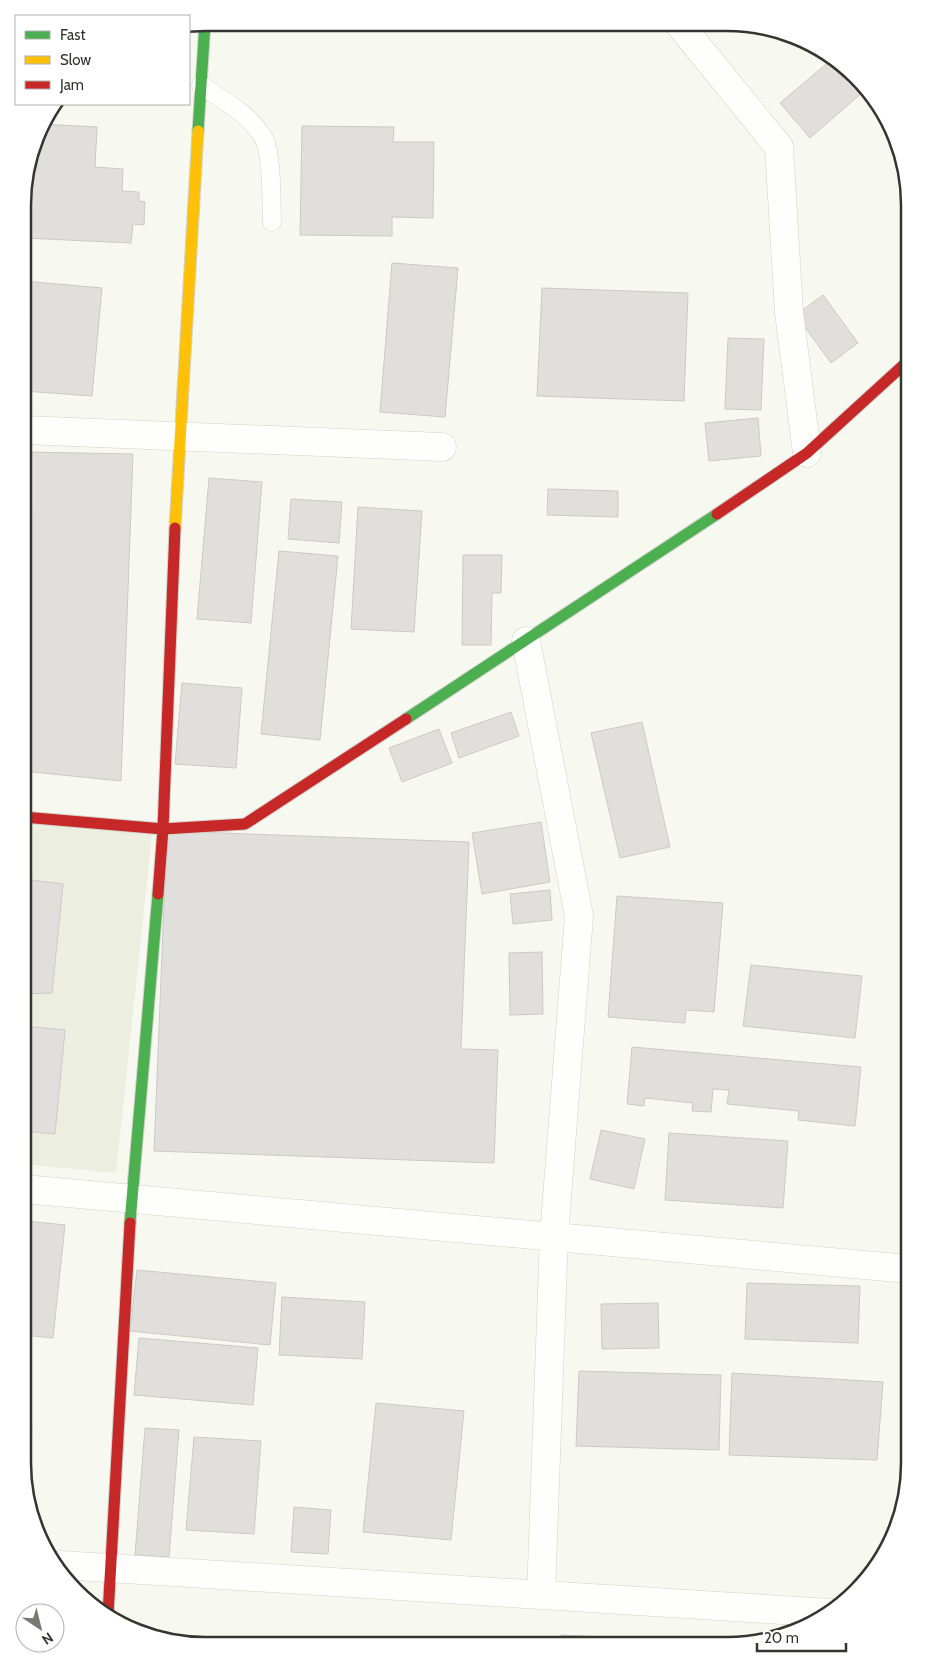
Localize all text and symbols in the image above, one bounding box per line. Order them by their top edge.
legend [15,15,190,105]
text: Fast [60,26,85,44]
text: Slow [60,51,91,69]
text: Jam [59,76,84,94]
north arrow [15,1603,65,1653]
scale bar [757,1620,846,1652]
text: N [38,1628,57,1649]
text: 20 m [764,1629,799,1647]

